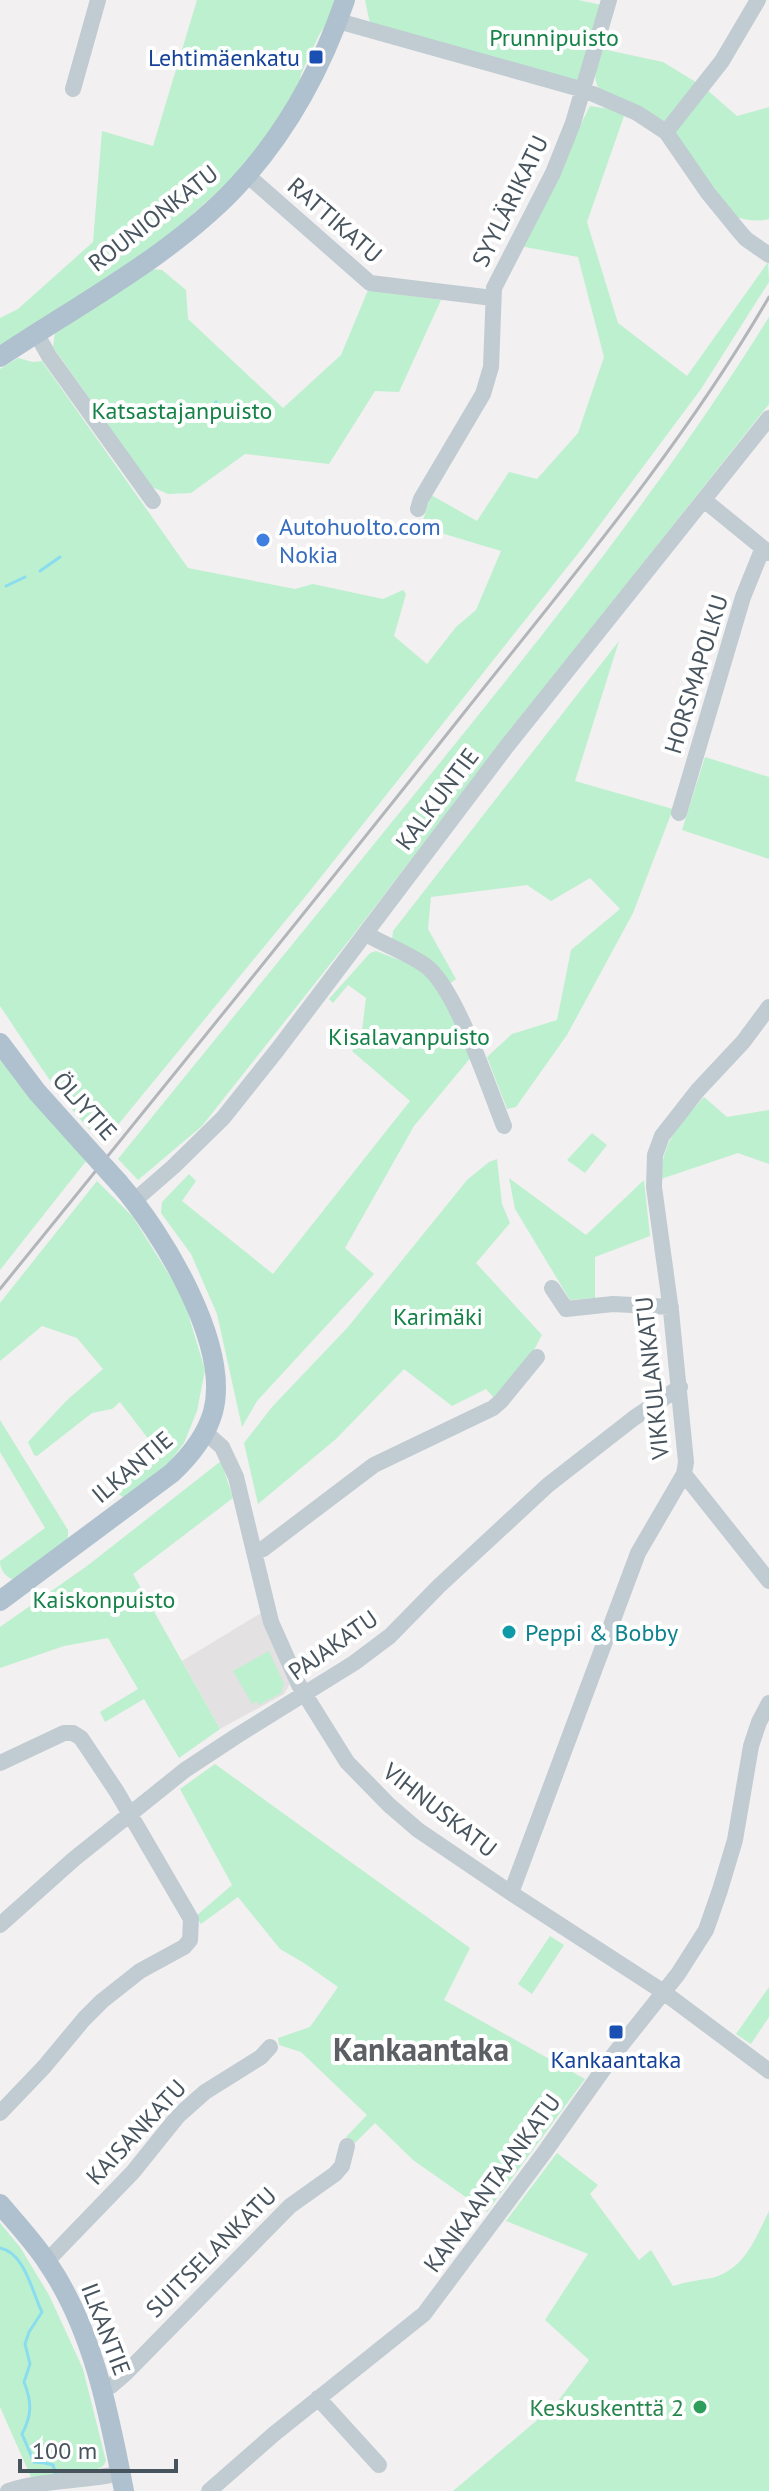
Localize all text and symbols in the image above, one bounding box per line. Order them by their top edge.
park label: Prunnipuisto [489,22,619,53]
place label: Lehtimäenkatu [148,42,300,73]
marker: Lehtimäenkatu [307,48,325,66]
street label: SYYLÄRIKATU [465,130,555,272]
street label: ROUNIONKATU [82,158,224,278]
street label: RATTIKATU [281,170,389,270]
park label: Katsastajanpuisto [92,395,272,426]
place label: Autohuolto.com Nokia [279,511,441,570]
marker: Autohuolto.com Nokia [254,531,272,549]
street label: HORSMAPOLKU [657,591,735,757]
street label: KALKUNTIE [389,742,485,856]
park label: Kisalavanpuisto [328,1021,490,1052]
street label: ÖLJYTIE [46,1065,124,1147]
street label: VIKKULANKATU [628,1295,676,1462]
park label: Karimäki [393,1301,483,1332]
street label: ILKANTIE [85,1424,179,1510]
park label: Kaiskonpuisto [33,1584,175,1615]
street label: PAJAKATU [282,1603,384,1687]
place label: Peppi & Bobby [525,1617,678,1648]
marker: Peppi & Bobby [500,1623,518,1641]
street label: VIHNUSKATU [376,1755,503,1864]
marker: Kankaantaka [607,2023,625,2041]
district label: Kankaantaka [333,2028,509,2070]
place label: Kankaantaka [551,2044,681,2075]
street label: KAISANKATU [79,2073,193,2191]
street label: KANKAANTAANKATU [417,2088,567,2278]
street label: SUITSELANKATU [139,2180,283,2324]
street label: ILKANTIE [74,2278,138,2380]
place label: Keskuskenttä 2 [529,2392,684,2423]
marker: Keskuskenttä 2 [691,2398,709,2416]
scale bar [20,2423,176,2473]
text: 100 m [32,2435,97,2466]

